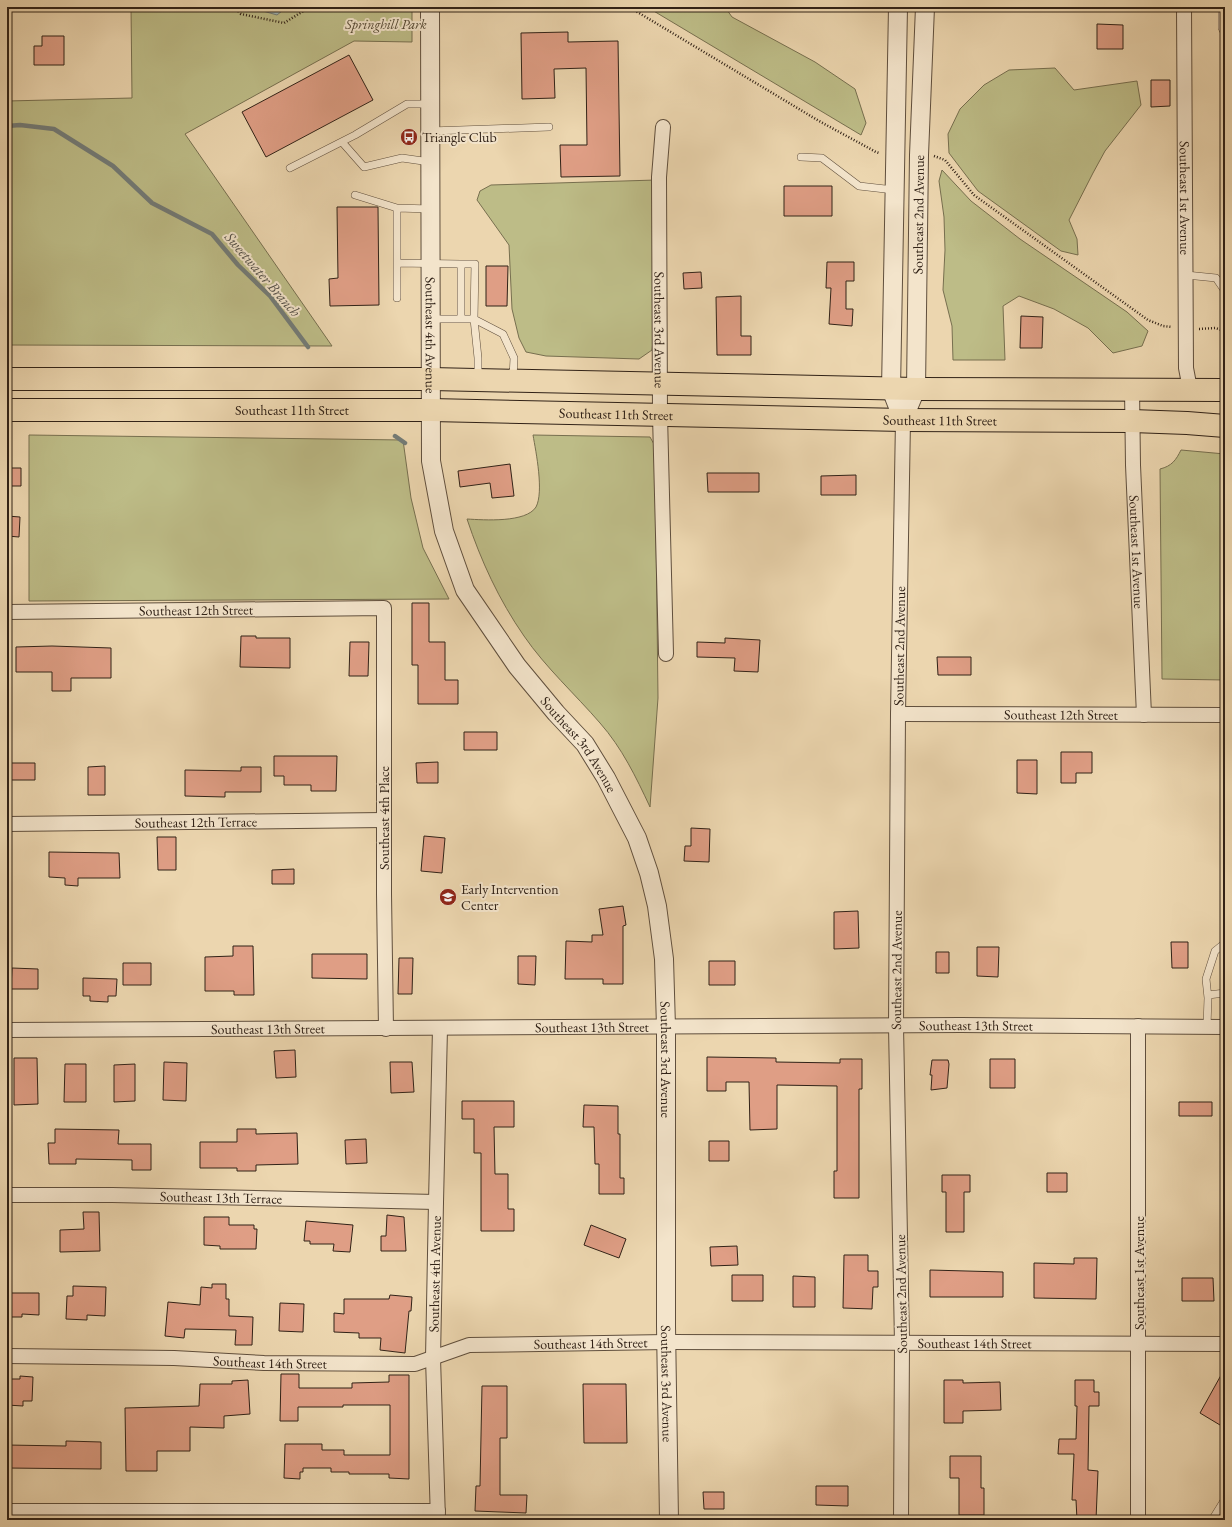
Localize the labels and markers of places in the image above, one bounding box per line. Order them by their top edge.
bus stop icon: Triangle Club [399,127,419,147]
place label: Triangle Club [422,128,497,146]
place label: Early Intervention Center [461,880,559,914]
school or university icon: Early Intervention Center [438,887,458,907]

